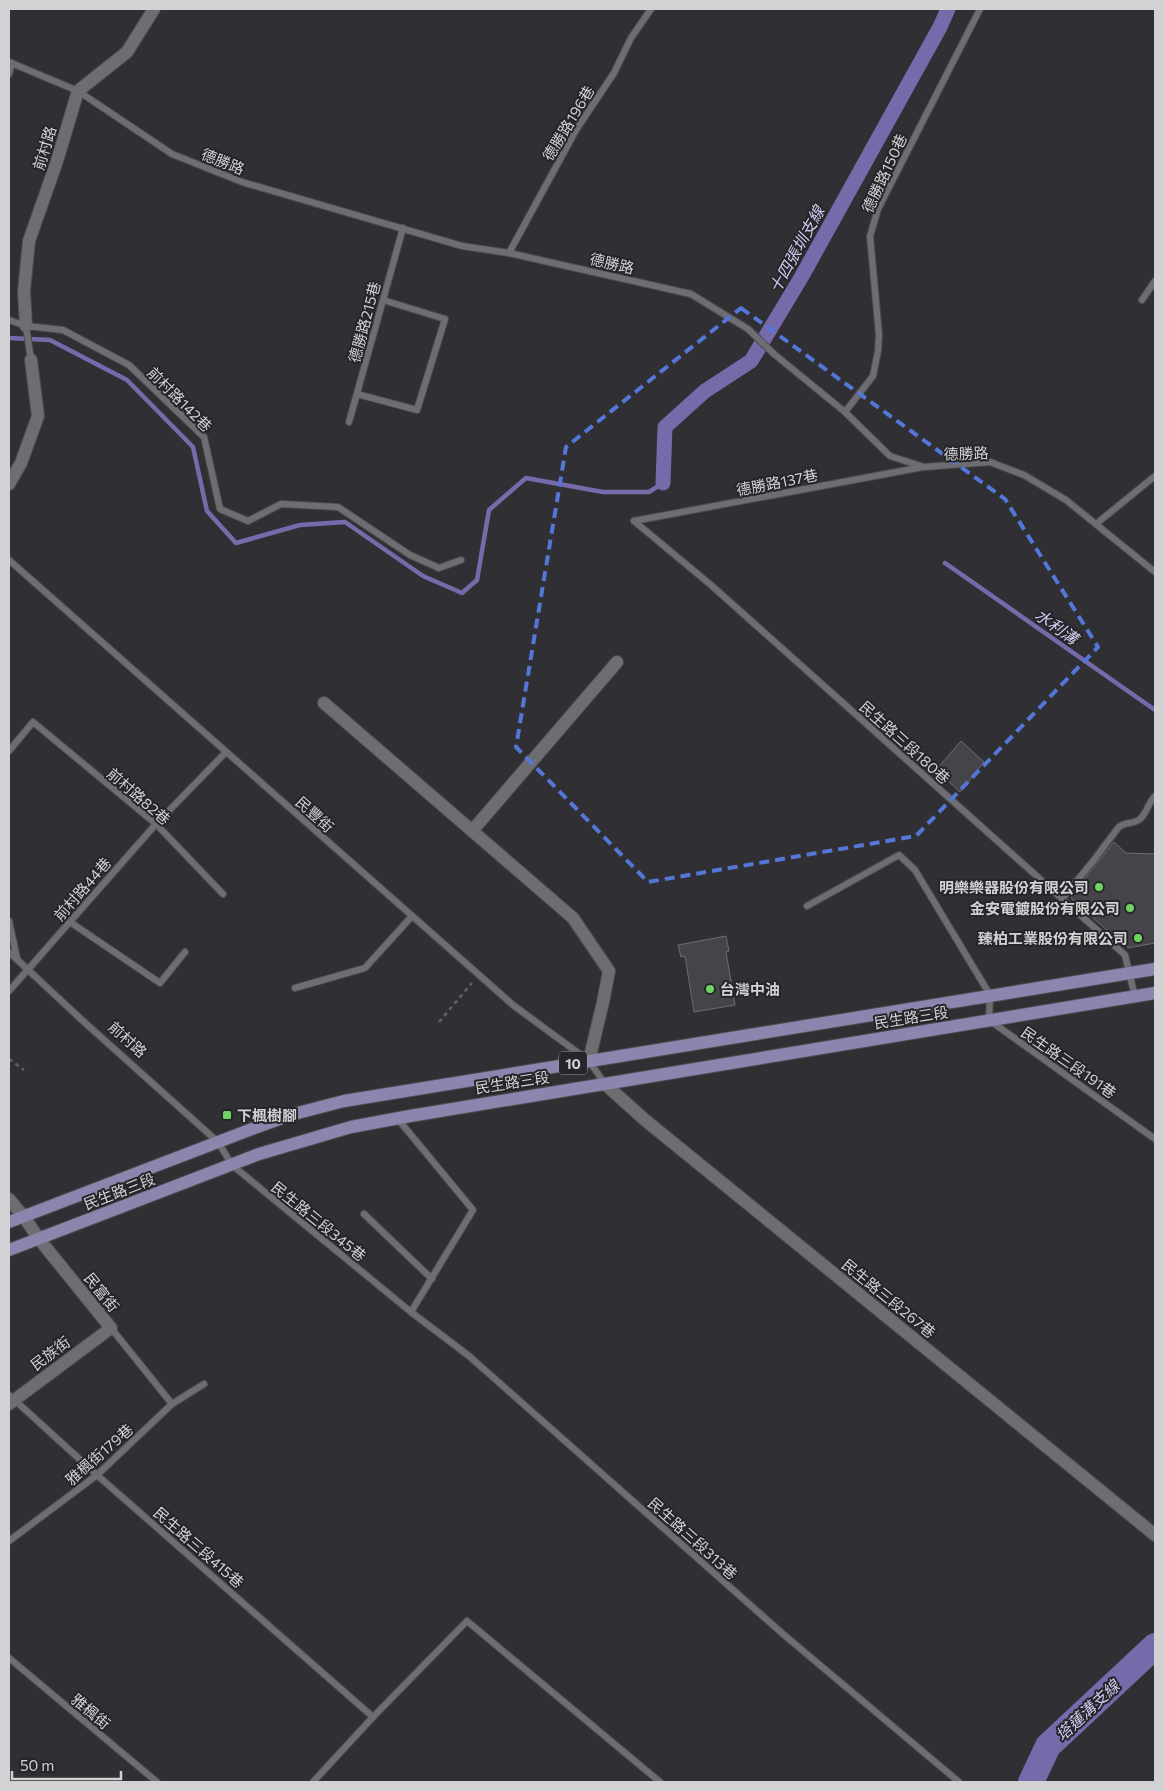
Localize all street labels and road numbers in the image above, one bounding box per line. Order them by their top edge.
street label: 德勝路196巷 [538,82,598,164]
street label: 前村路 [29,124,59,172]
street label: 德勝路150巷 [858,131,910,215]
street label: 德勝路 [199,144,247,178]
street label: 德勝路 [588,249,636,277]
street label: 德勝路215巷 [345,279,383,365]
street label: 前村路142巷 [144,363,216,435]
street label: 德勝路 [943,443,989,463]
street label: 德勝路137巷 [735,465,819,499]
street label: 民生路三段180巷 [856,697,954,787]
street label: 前村路82巷 [104,764,174,828]
street label: 民豐街 [292,792,338,836]
street label: 前村路44巷 [50,854,114,924]
street label: 民生路三段 [873,1002,949,1032]
street label: 前村路 [105,1017,151,1061]
street label: 民生路三段191巷 [1018,1023,1120,1101]
road number: 10 [559,1052,587,1074]
street label: 民生路三段 [474,1067,550,1097]
street label: 民生路三段 [81,1169,157,1213]
street label: 民生路三段345巷 [268,1177,370,1265]
street label: 民生路三段267巷 [839,1255,939,1341]
street label: 民富街 [81,1269,123,1315]
street label: 民族街 [27,1332,73,1374]
street label: 雅楓街179巷 [62,1420,136,1488]
street label: 民生路三段313巷 [645,1493,741,1583]
street label: 民生路三段415巷 [150,1503,248,1591]
street label: 雅楓街 [68,1690,114,1732]

